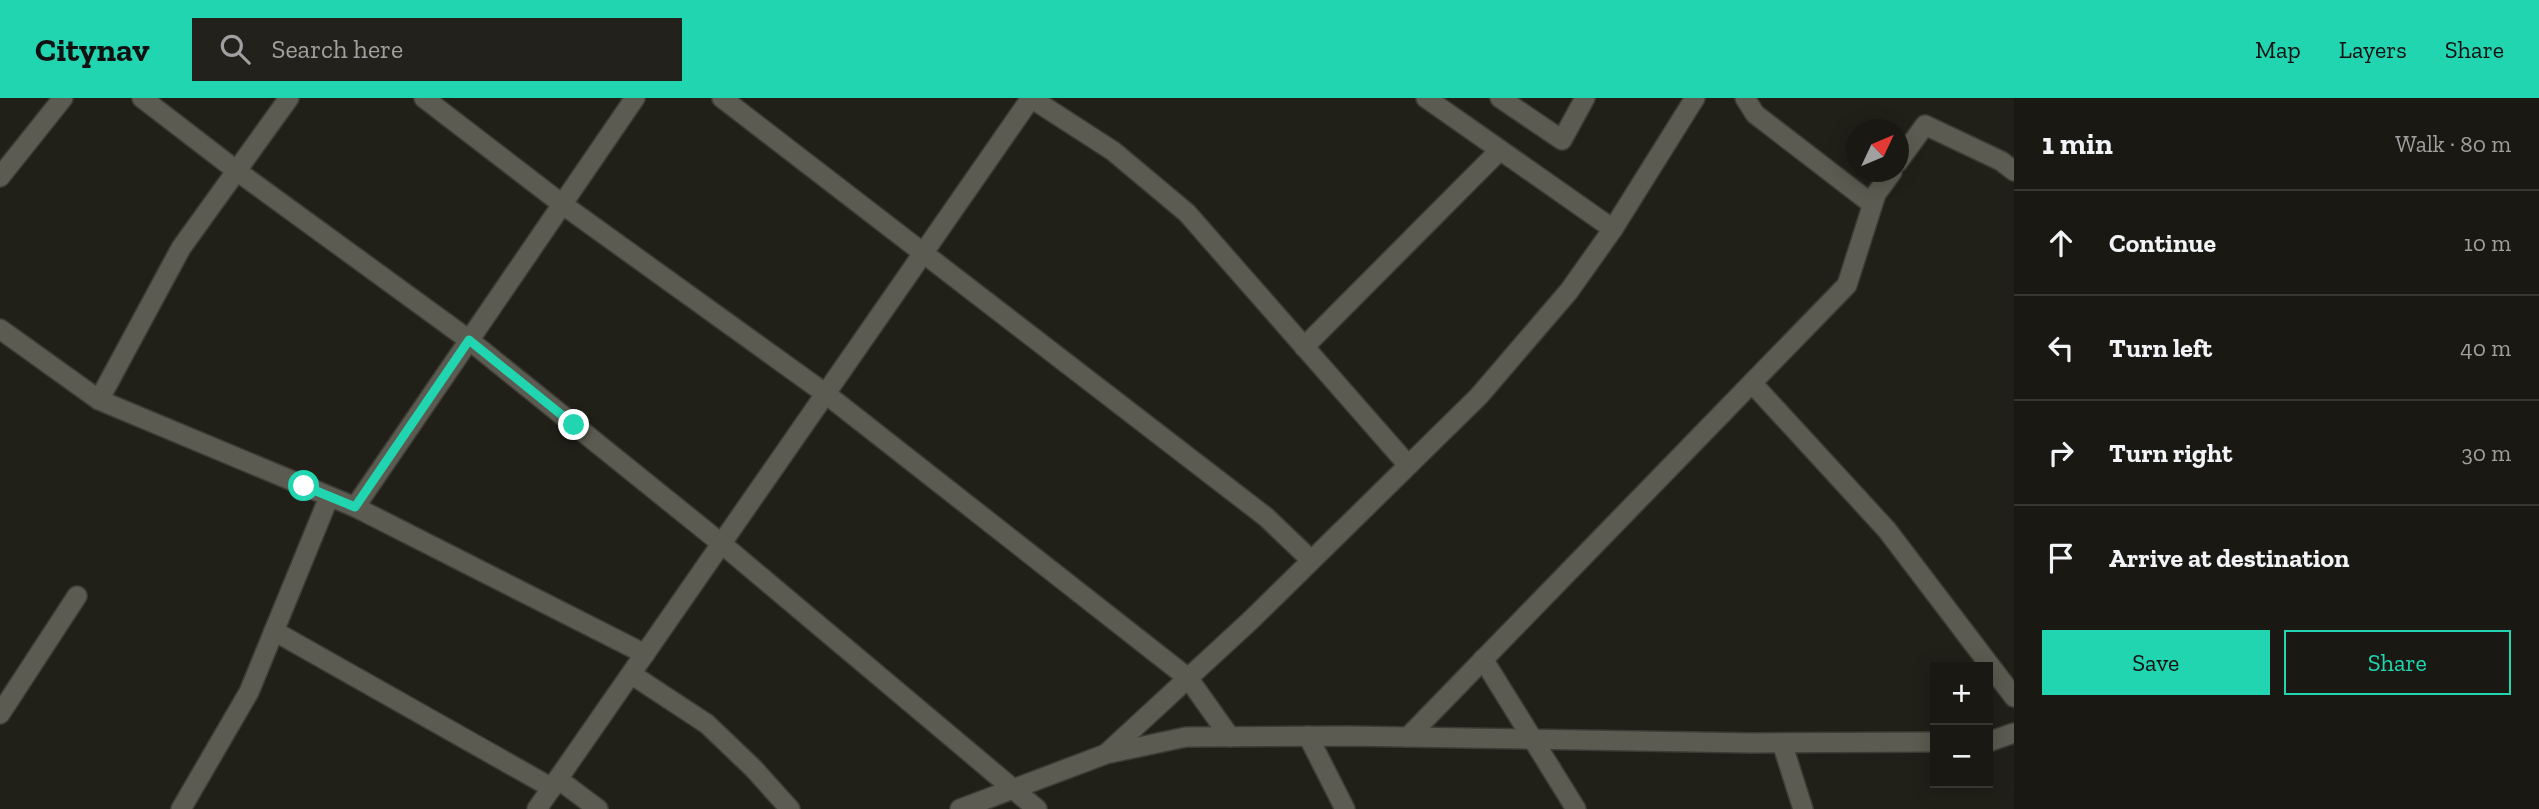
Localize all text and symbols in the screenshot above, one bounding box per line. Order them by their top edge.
search box [192,18,682,81]
text: Citynav [35,30,150,69]
icon: search [216,30,254,68]
text: Search here [272,33,403,65]
text: Map [2255,35,2301,64]
text: Layers [2339,35,2407,64]
text: Share [2445,35,2504,64]
north arrow [1846,119,1909,182]
text: 1 min [2042,126,2113,162]
text: Walk · 80 m [2395,130,2511,158]
icon: ahead [2042,224,2080,262]
text: Continue [2109,227,2216,259]
text: 10 m [2464,229,2511,257]
icon: left [2042,329,2080,367]
text: Turn left [2109,332,2212,364]
text: 40 m [2460,334,2511,362]
route end [558,409,589,440]
icon: right [2042,434,2080,472]
text: Turn right [2109,437,2232,469]
text: 30 m [2461,439,2511,467]
route start [288,470,319,501]
icon: arrive [2042,539,2080,577]
text: Arrive at destination [2109,542,2349,574]
button: Save [2042,630,2270,695]
button: Share [2284,630,2511,695]
map controls [1930,662,1993,788]
button: + [1930,662,1993,725]
button: − [1930,725,1993,788]

